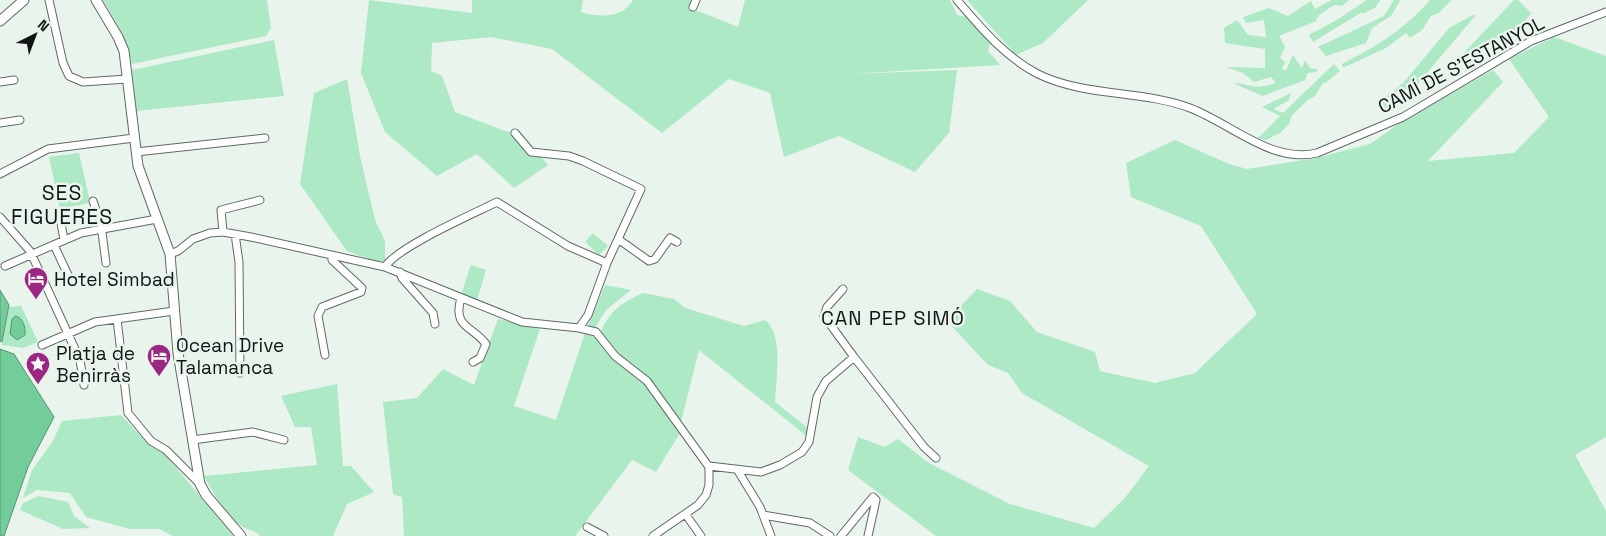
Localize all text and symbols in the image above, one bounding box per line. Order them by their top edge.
north arrow [10,10,60,60]
street label: CAMÍ DE S'ESTANYOL [1374,11,1548,119]
text: N [34,16,53,35]
district label: SES FIGUERES [11,179,113,230]
hotel icon: Hotel Simbad [23,266,49,300]
place label: Hotel Simbad [54,267,175,292]
district label: CAN PEP SIMÓ [821,305,965,331]
place label: Ocean Drive Talamanca [176,333,284,380]
place label: Platja de Benirràs [56,341,135,388]
hotel icon: Ocean Drive Talamanca [146,343,172,377]
place icon: Platja de Benirràs [25,351,51,385]

